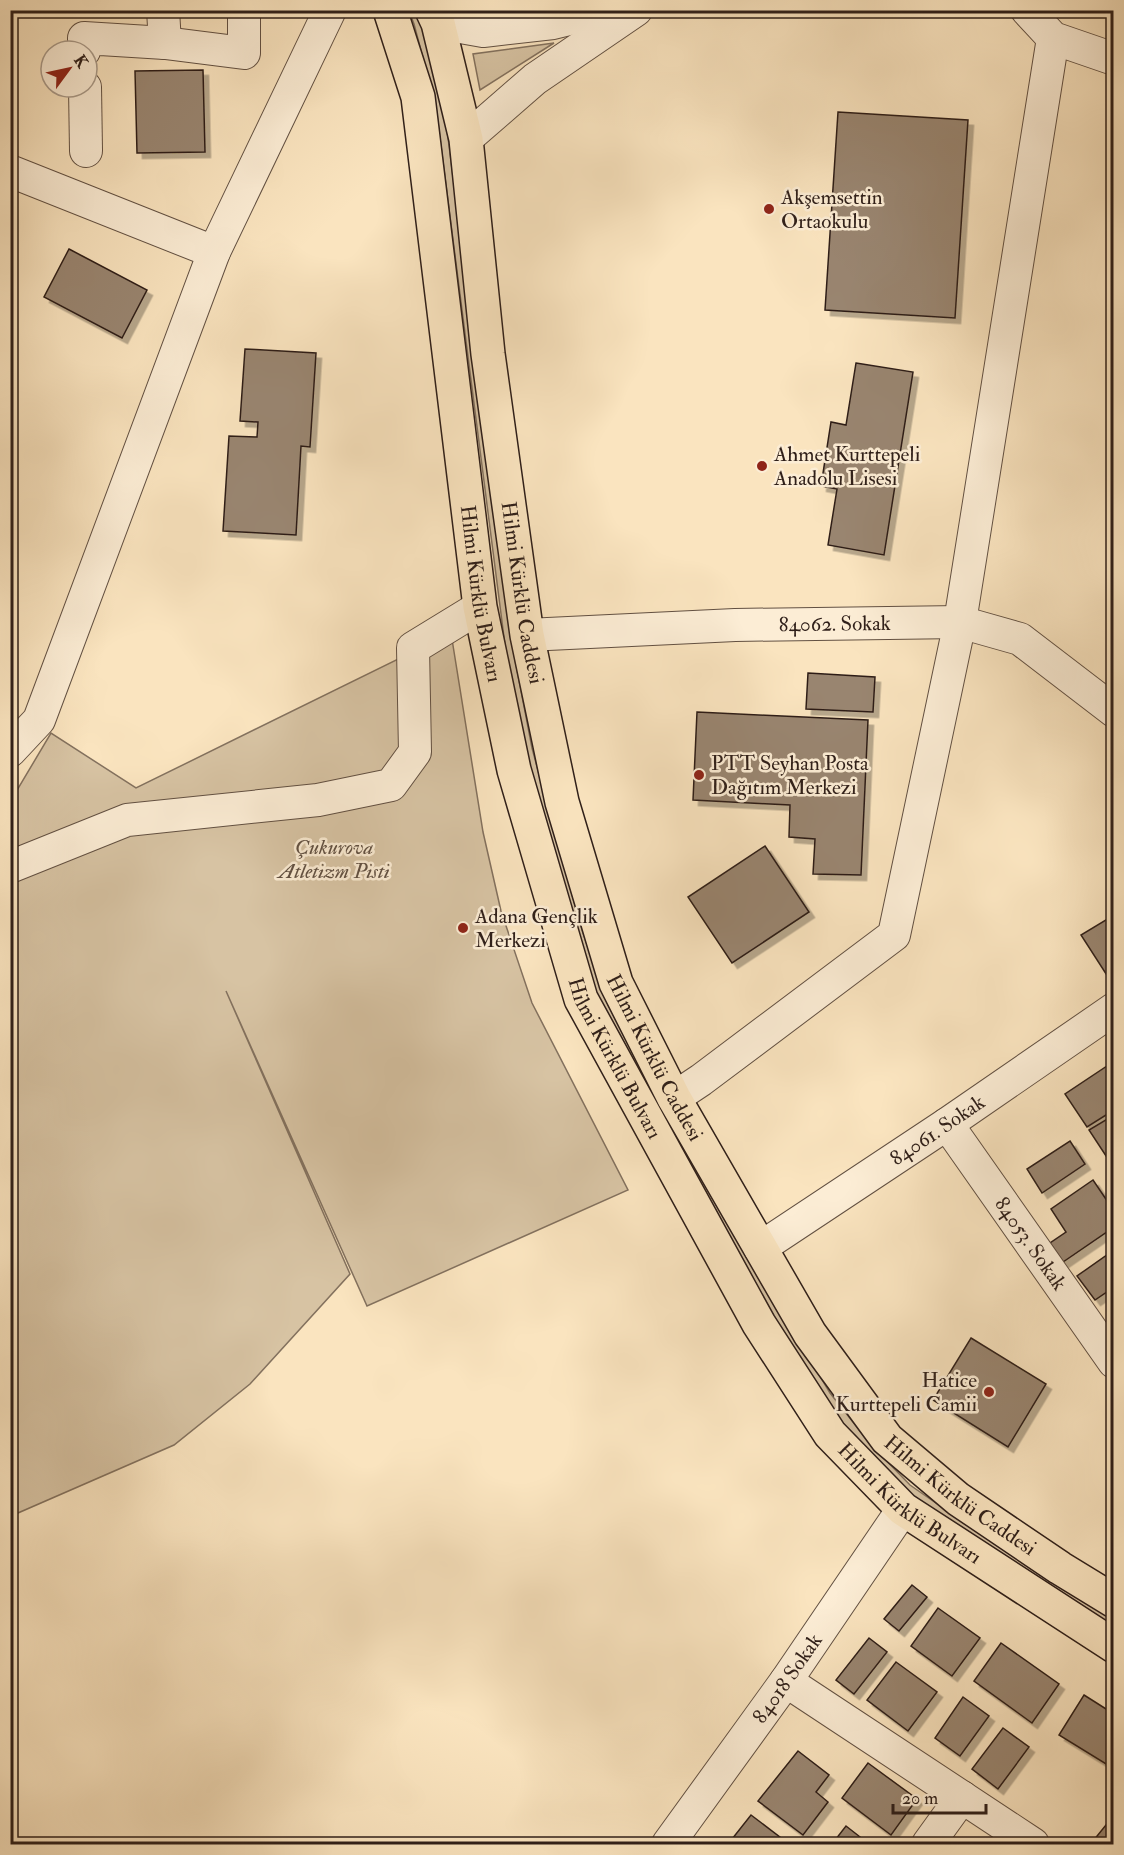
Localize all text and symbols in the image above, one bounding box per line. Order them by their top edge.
north arrow [39,39,99,99]
text: K [69,51,93,72]
place label: Akşemsettin Ortaokulu [780,184,883,235]
marker: Akşemsettin Ortaokulu [762,202,776,216]
place label: Ahmet Kurttepeli Anadolu Lisesi [773,441,921,492]
marker: Ahmet Kurttepeli Anadolu Lisesi [755,459,769,473]
street label: Hilmi Kürklü Caddesi [495,500,550,687]
street label: Hilmi Kürklü Bulvarı [454,503,508,685]
street label: 84062. Sokak [779,610,891,638]
place label: PTT Seyhan Posta Dağıtım Merkezi [711,750,869,801]
marker: PTT Seyhan Posta Dağıtım Merkezi [692,768,706,782]
park label: Çukurova Atletizm Pisti [276,834,390,885]
place label: Adana Gençlik Merkezi [474,903,598,954]
marker: Adana Gençlik Merkezi [456,921,470,935]
street label: Hilmi Kürklü Caddesi [600,970,709,1146]
street label: Hilmi Kürklü Bulvarı [561,974,668,1144]
street label: 84061. Sokak [885,1089,990,1172]
street label: 84053. Sokak [988,1192,1073,1296]
place label: Hatice Kurttepeli Camii [835,1367,977,1418]
marker: Hatice Kurttepeli Camii [982,1385,996,1399]
street label: Hilmi Kürklü Caddesi [878,1429,1042,1562]
street label: Hilmi Kürklü Bulvarı [832,1437,987,1571]
street label: 84018 Sokak [747,1628,828,1729]
scale bar [893,1777,986,1815]
text: 20 m [902,1787,938,1810]

